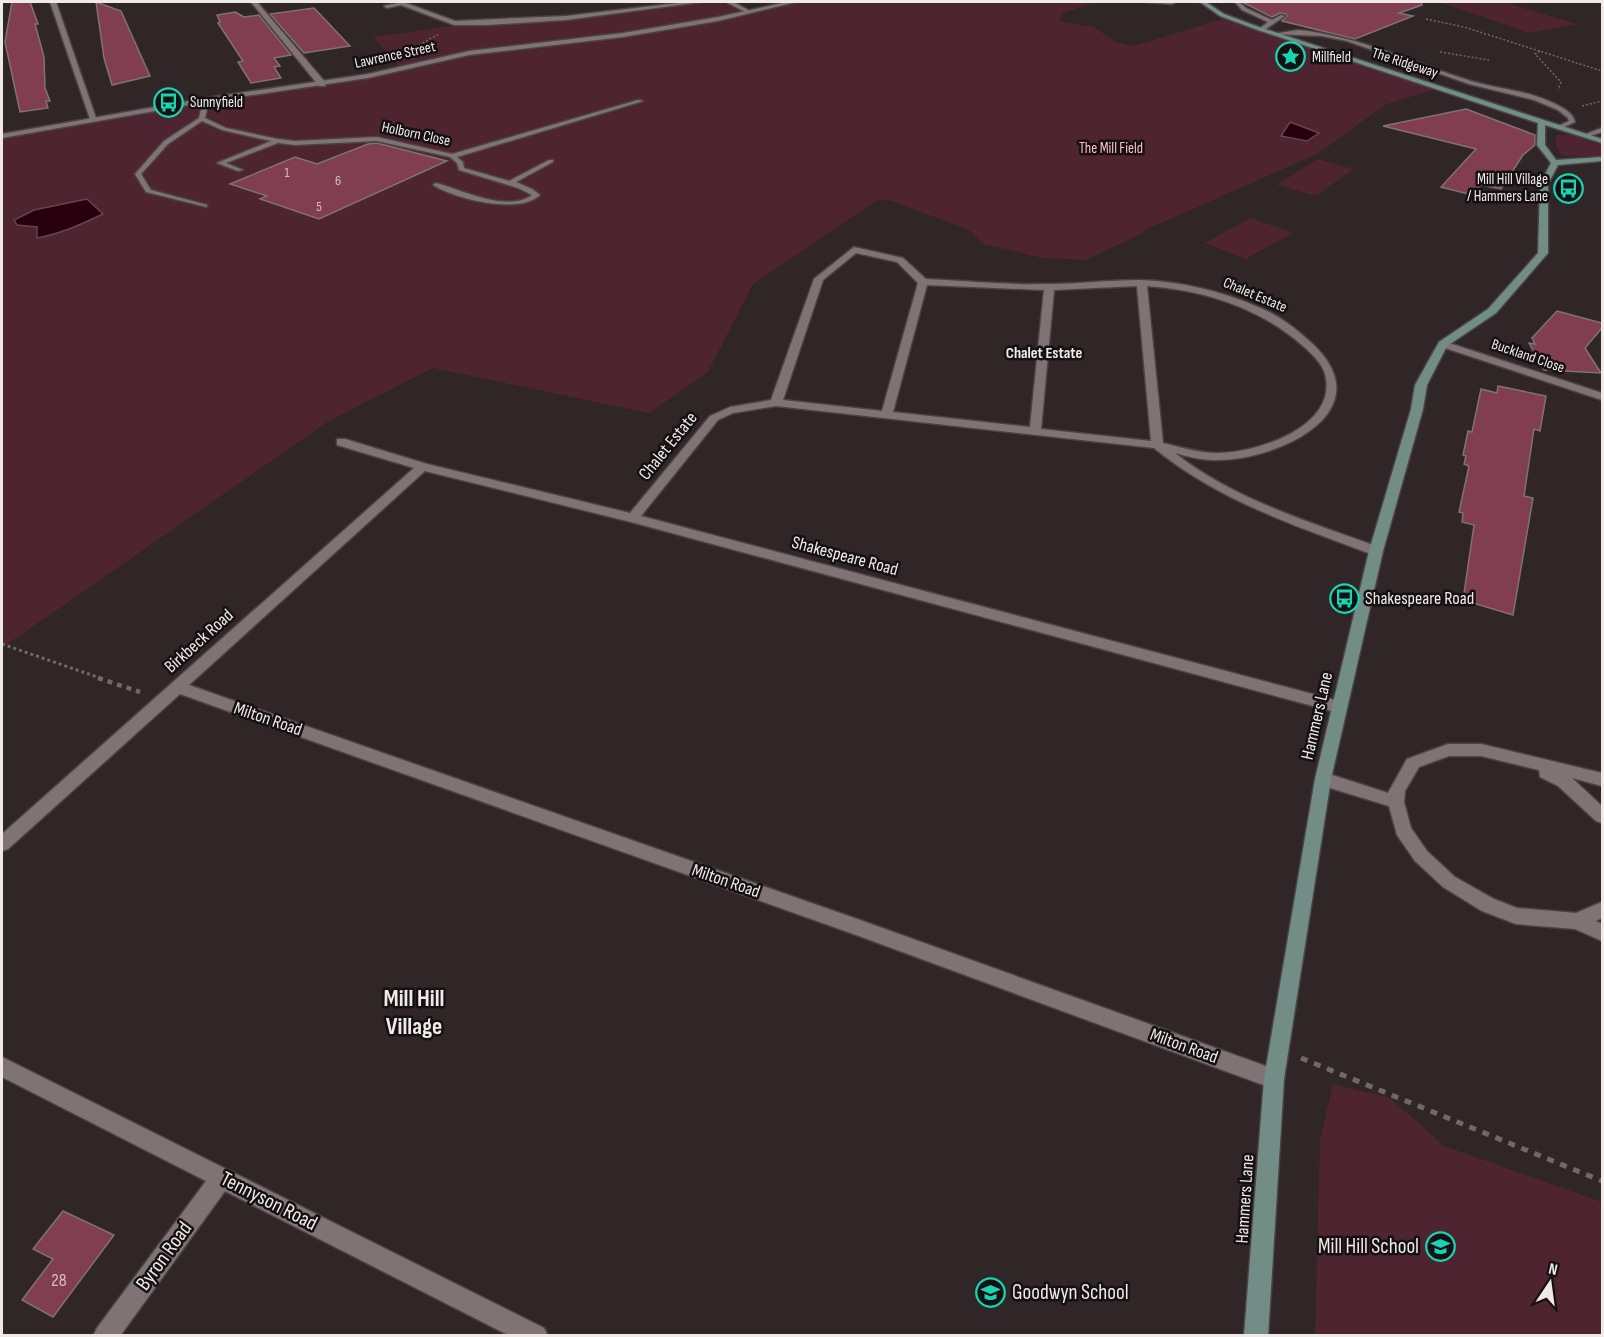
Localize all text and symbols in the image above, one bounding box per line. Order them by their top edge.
street label: Lawrence Street [353,37,438,73]
place icon: Millfield [1275,41,1307,73]
street label: The Ridgeway [1370,43,1441,83]
place label: Millfield [1312,48,1351,67]
bus stop icon: Sunnyfield [153,86,185,118]
place label: Sunnyfield [190,93,243,112]
street label: Holborn Close [380,117,452,151]
park label: The Mill Field [1079,139,1143,158]
house number: 1 [285,164,290,181]
place label: Mill Hill Village / Hammers Lane [1467,170,1548,206]
house number: 6 [335,172,341,189]
bus stop icon: Mill Hill Village / Hammers Lane [1553,172,1585,204]
house number: 5 [316,198,322,215]
street label: Chalet Estate [1220,273,1290,317]
street label: Buckland Close [1489,335,1567,377]
district label: Chalet Estate [1006,344,1082,363]
street label: Chalet Estate [634,408,702,484]
street label: Shakespeare Road [790,532,900,580]
bus stop icon: Shakespeare Road [1328,582,1360,614]
place label: Shakespeare Road [1365,588,1474,609]
street label: Birkbeck Road [160,605,238,677]
street label: Hammers Lane [1297,670,1337,762]
street label: Milton Road [231,698,305,740]
street label: Milton Road [689,860,763,902]
district label: Mill Hill Village [384,984,444,1041]
street label: Milton Road [1147,1024,1221,1068]
street label: Hammers Lane [1231,1154,1259,1244]
street label: Tennyson Road [216,1166,322,1236]
street label: Byron Road [131,1217,197,1295]
school or university icon: Mill Hill School [1424,1230,1456,1262]
place label: Mill Hill School [1318,1234,1419,1259]
north arrow [1520,1253,1580,1313]
text: N [1547,1260,1559,1280]
house number: 28 [51,1270,67,1291]
school or university icon: Goodwyn School [975,1276,1007,1308]
place label: Goodwyn School [1012,1280,1129,1305]

